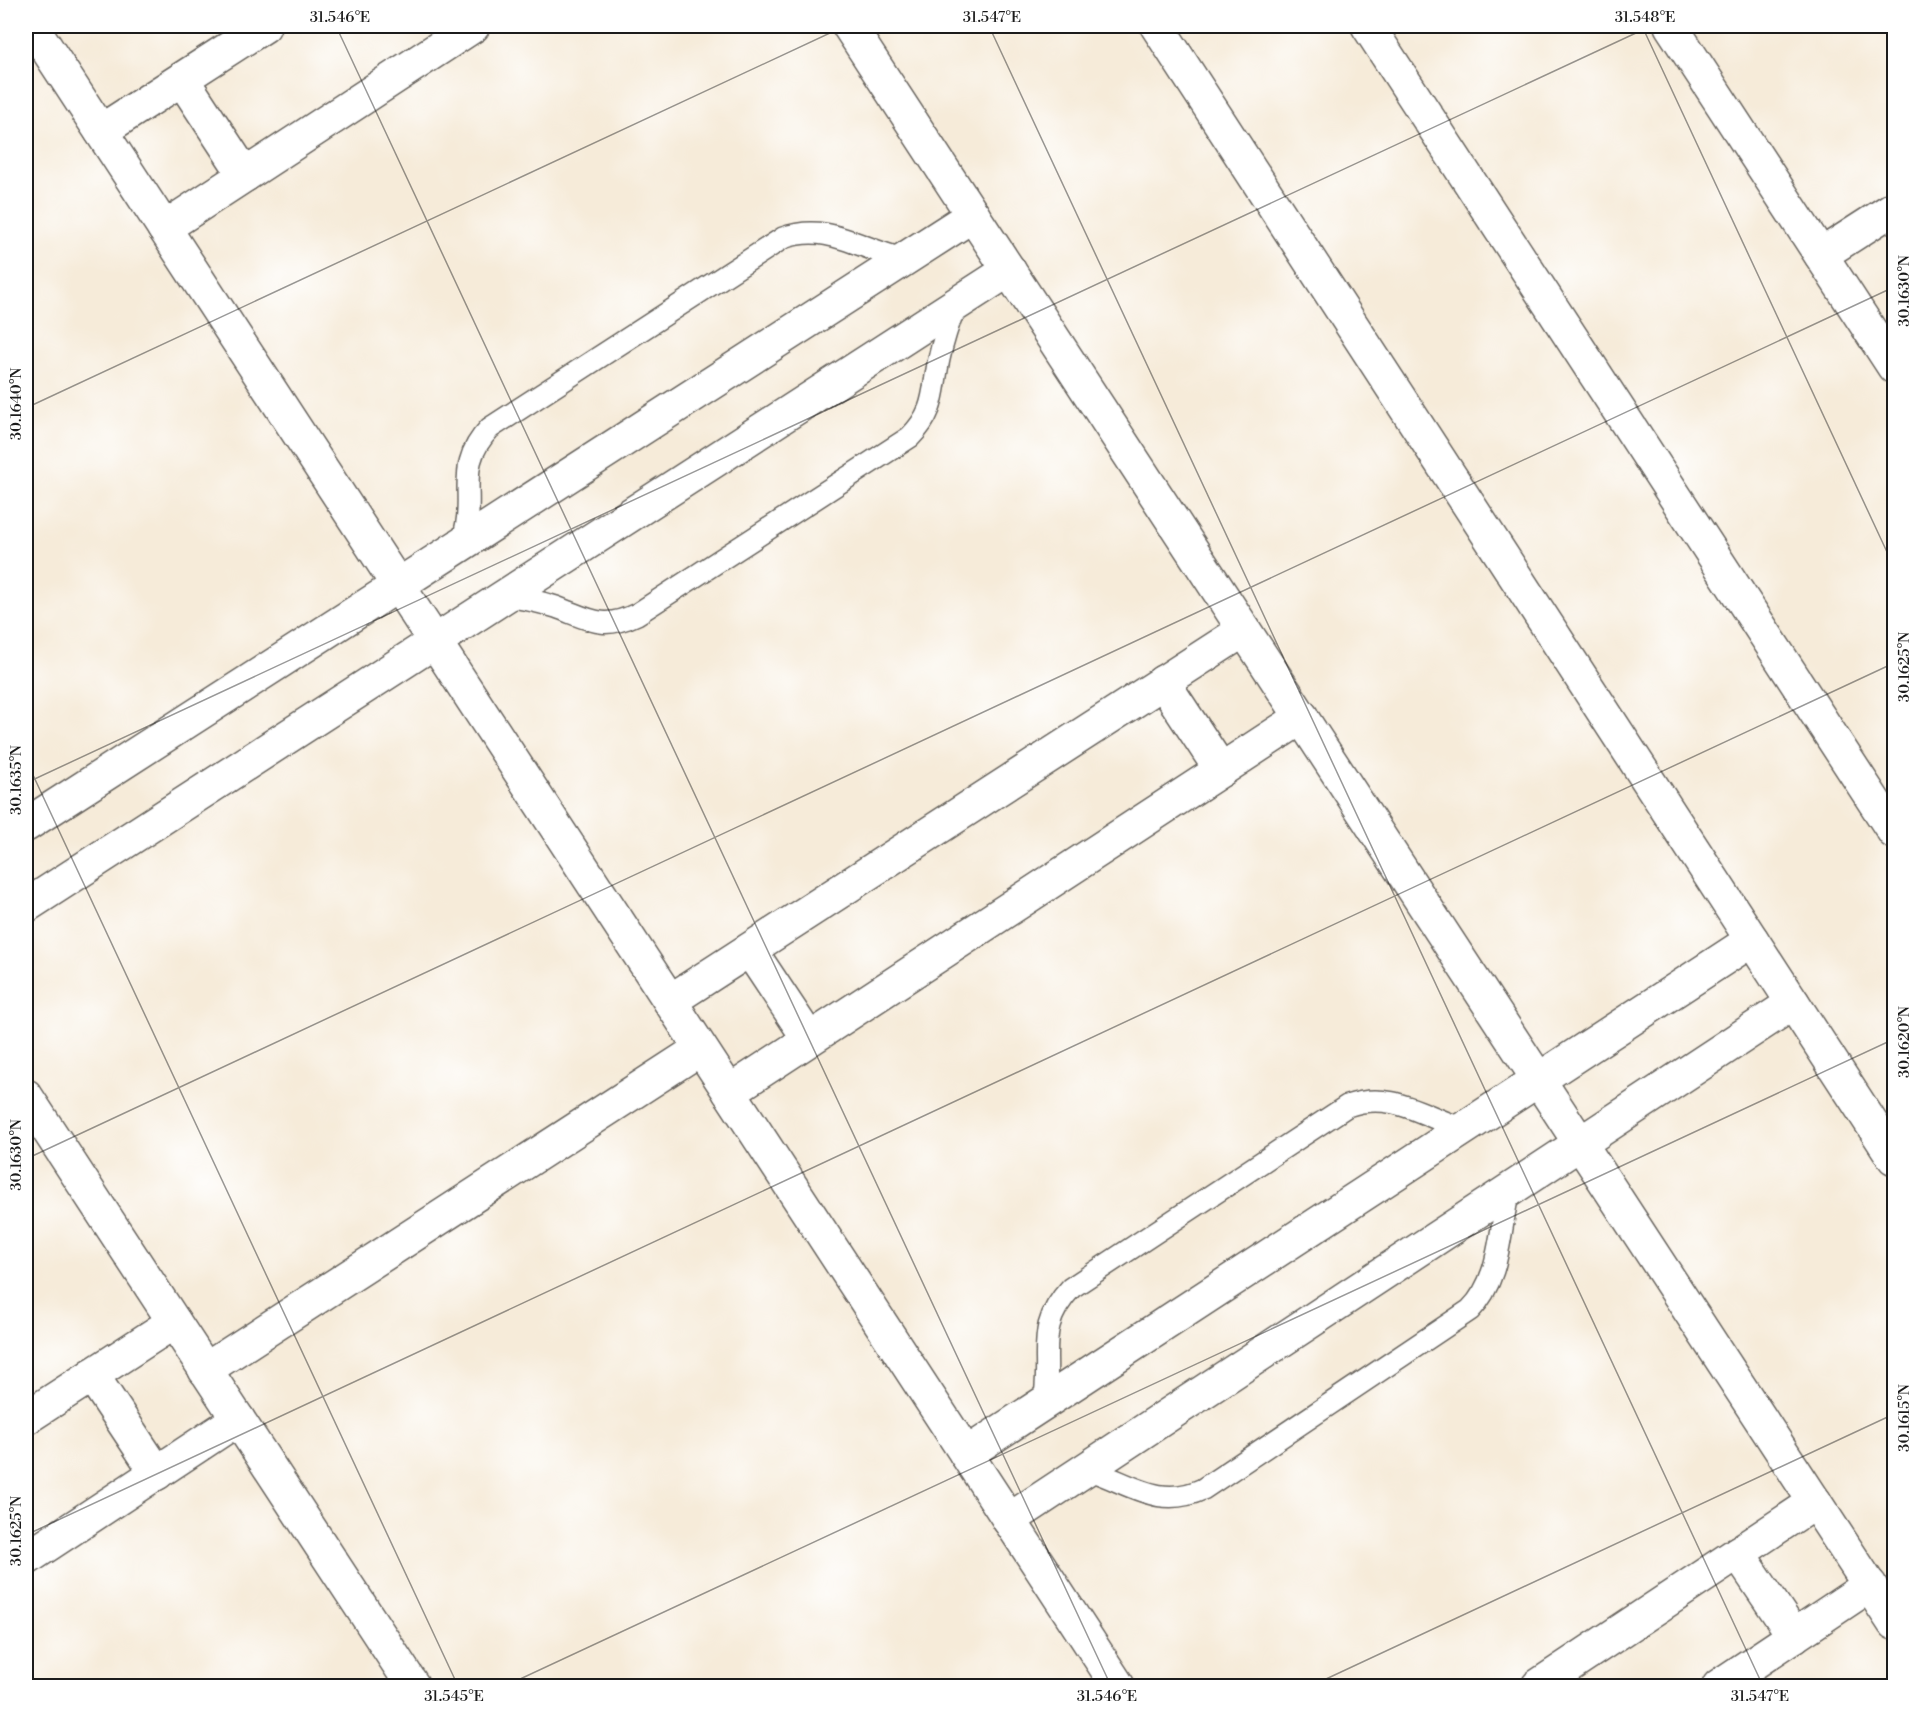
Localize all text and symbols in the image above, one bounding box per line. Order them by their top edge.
text: 31.546°E [310,8,370,27]
text: 31.547°E [963,8,1021,27]
text: 31.548°E [1615,8,1675,27]
text: 30.1630°N [1895,255,1914,327]
text: 30.1640°N [7,368,26,440]
text: 30.1625°N [1895,632,1914,702]
text: 30.1635°N [7,745,26,815]
text: 30.1620°N [1895,1006,1914,1078]
text: 30.1630°N [7,1119,26,1191]
text: 30.1615°N [1895,1384,1914,1452]
text: 30.1625°N [7,1496,26,1566]
text: 31.545°E [424,1687,484,1706]
text: 31.546°E [1077,1687,1137,1706]
text: 31.547°E [1731,1687,1789,1706]

